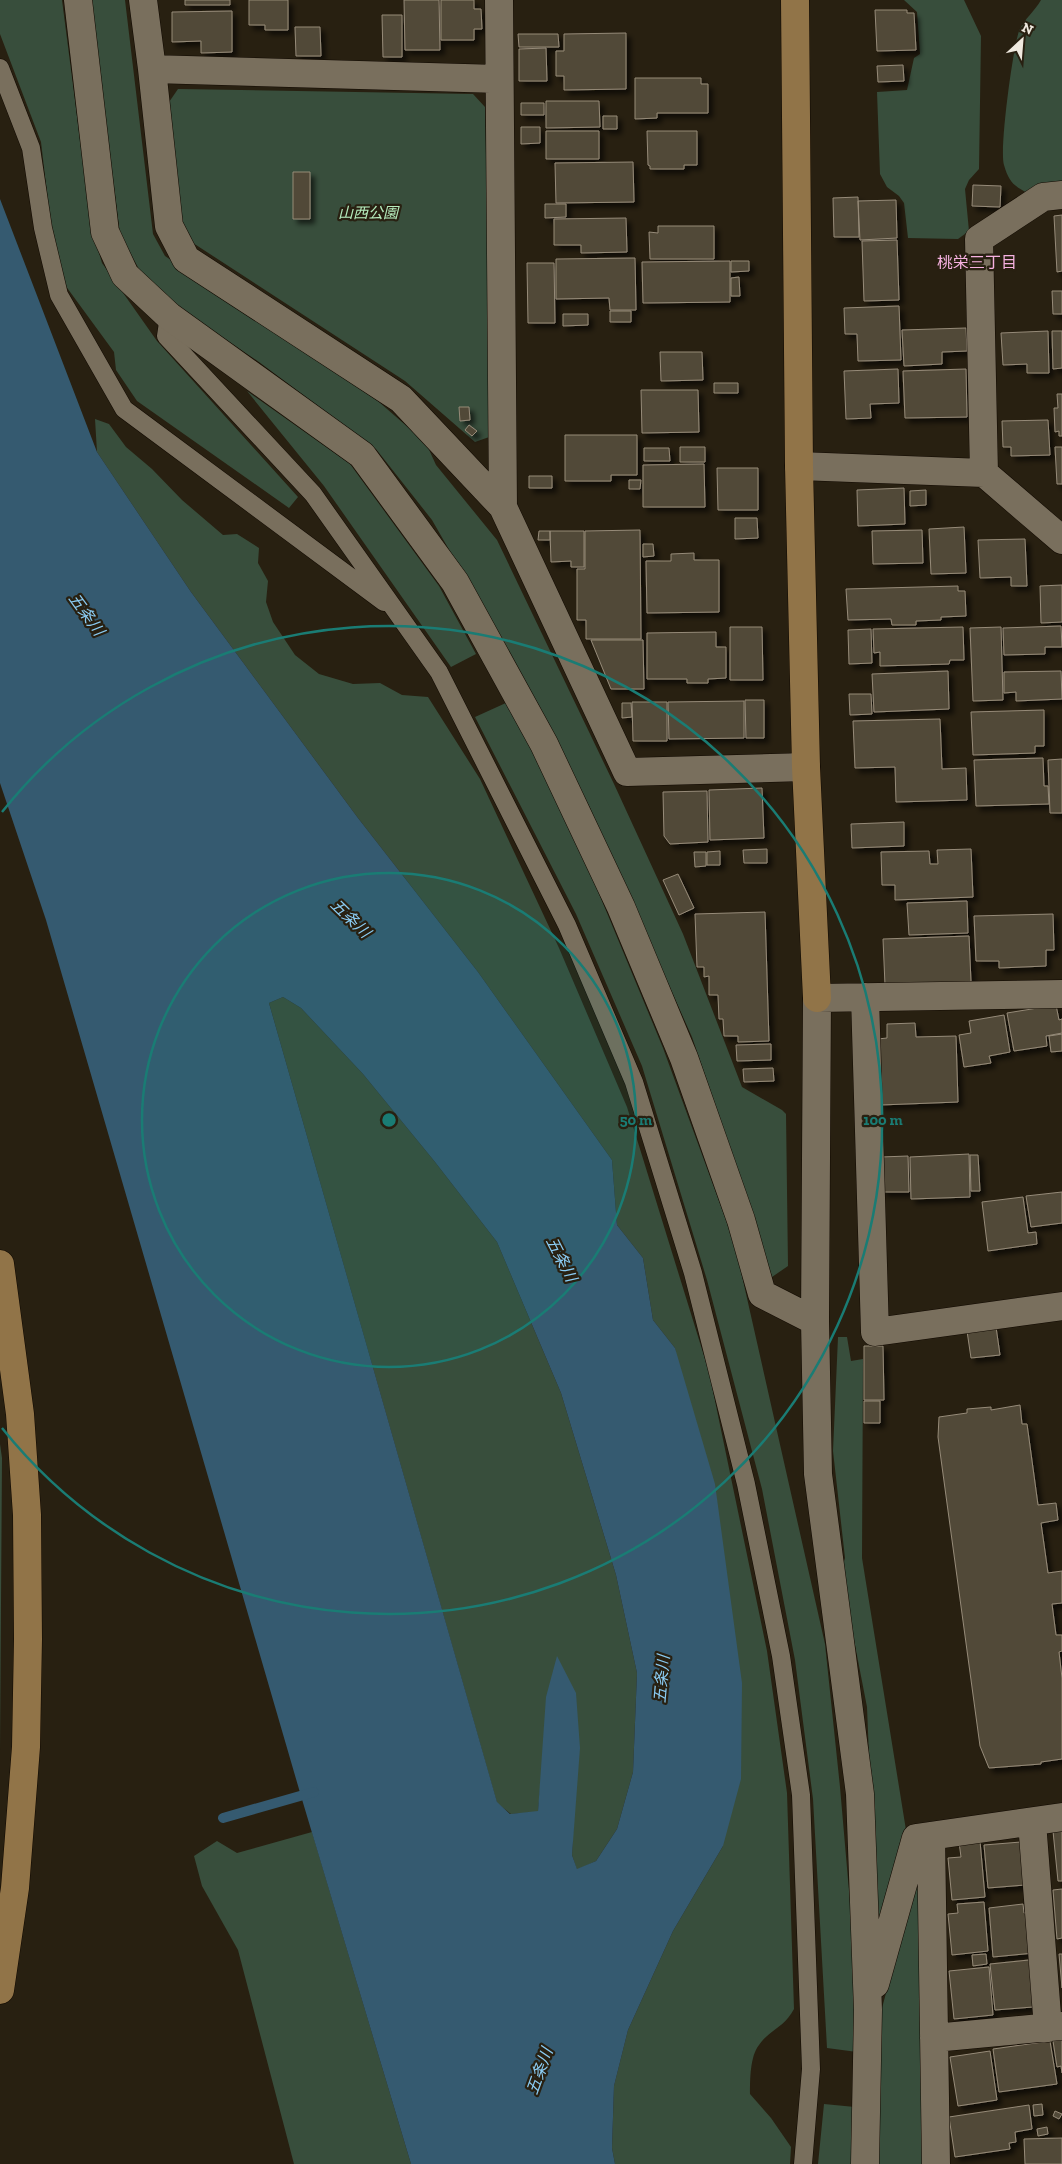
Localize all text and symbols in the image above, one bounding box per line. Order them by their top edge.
north arrow [997,15,1047,65]
text: N [1019,19,1036,39]
park label: 山西公園 [338,204,400,222]
district label: 桃栄三丁目 [937,253,1017,272]
water label: 五条川 [65,589,110,641]
water label: 五条川 [327,895,376,943]
centre of rings [380,1111,398,1129]
text: 50 m [620,1111,652,1129]
text: 100 m [863,1111,903,1129]
water label: 五条川 [542,1234,582,1287]
water label: 五条川 [650,1652,673,1704]
water label: 五条川 [522,2043,557,2097]

